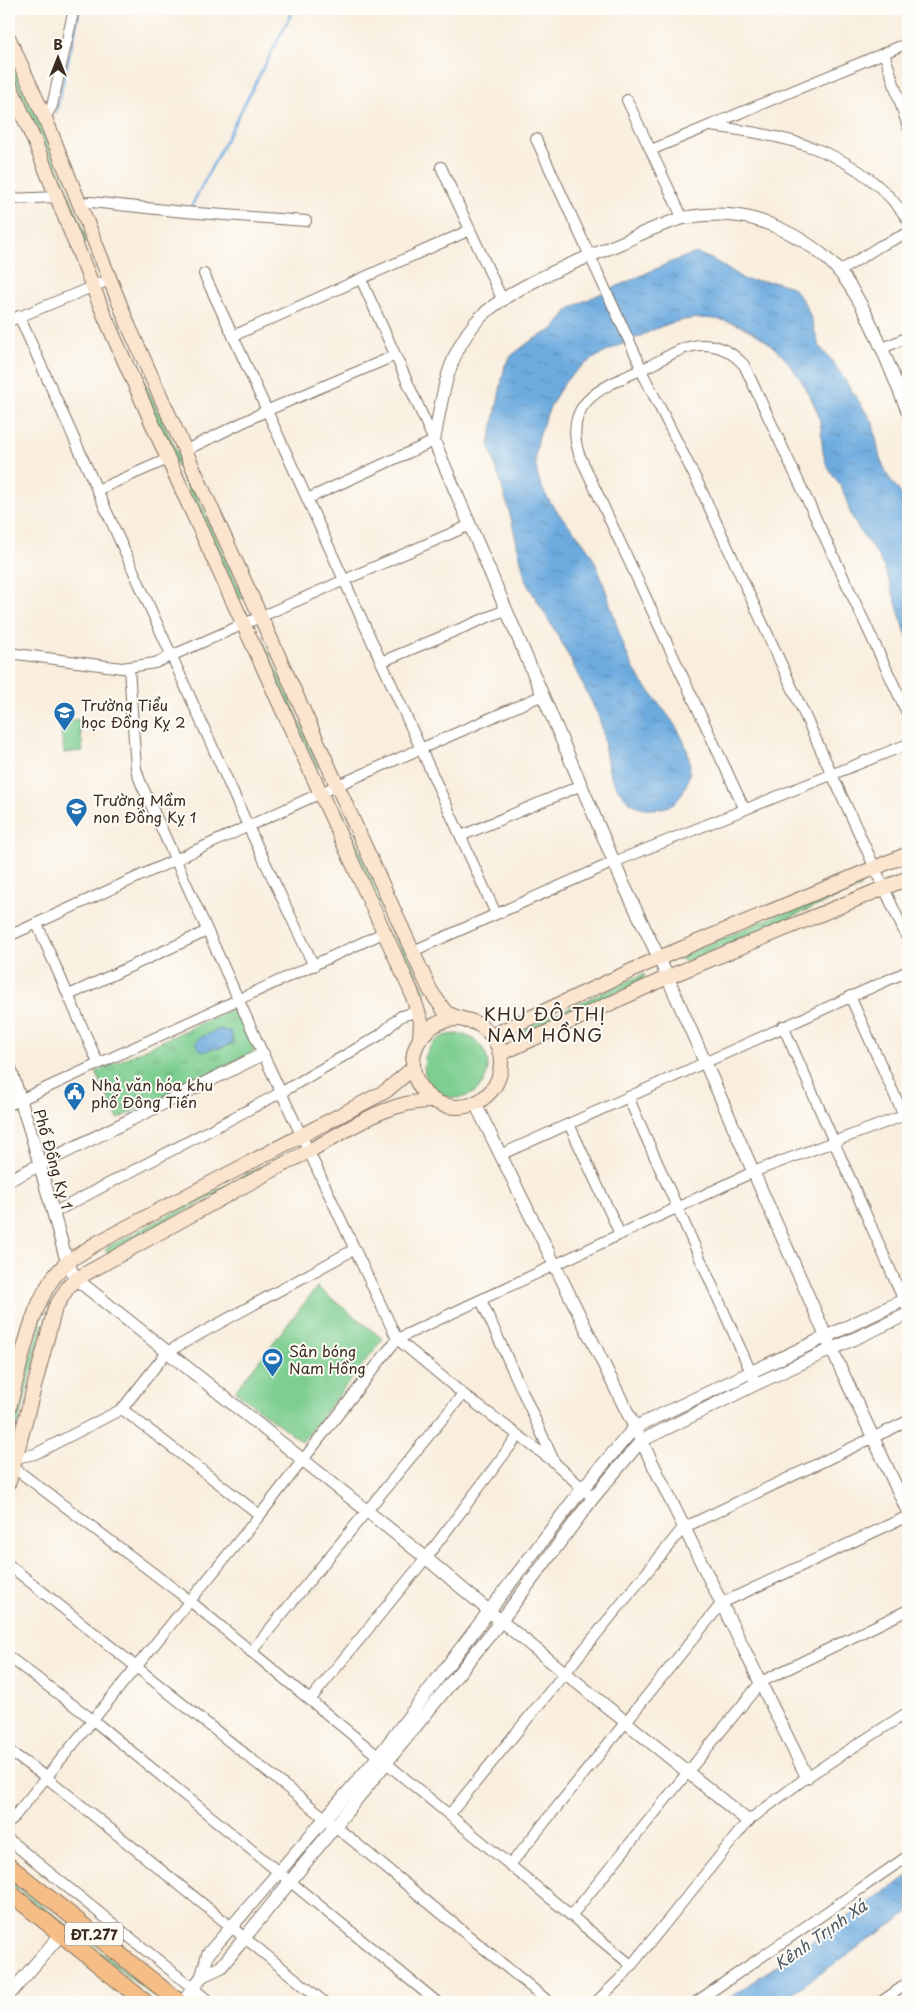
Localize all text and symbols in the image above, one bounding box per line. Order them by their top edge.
north arrow [32,32,82,82]
text: B [53,34,63,55]
place label: Trường Tiểu học Đồng Kỵ 2 [81,693,186,733]
school or university icon: Trường Tiểu học Đồng Kỵ 2 [53,701,77,732]
place label: Trường Mầm non Đồng Kỵ 1 [93,788,196,828]
school or university icon: Trường Mầm non Đồng Kỵ 1 [65,796,89,827]
district label: KHU ĐÔ THỊ NAM HỒNG [484,1000,606,1048]
place label: Nhà văn hóa khu phố Đông Tiến [91,1073,213,1113]
public building icon: Nhà văn hóa khu phố Đông Tiến [63,1081,87,1112]
street label: Phố Đồng Kỵ 1 [29,1106,79,1212]
place label: Sân bóng Nam Hồng [289,1339,366,1379]
sports icon: Sân bóng Nam Hồng [261,1347,285,1378]
water label: Kênh Trịnh Xá [769,1893,872,1975]
road number: ĐT.277 [65,1922,123,1946]

